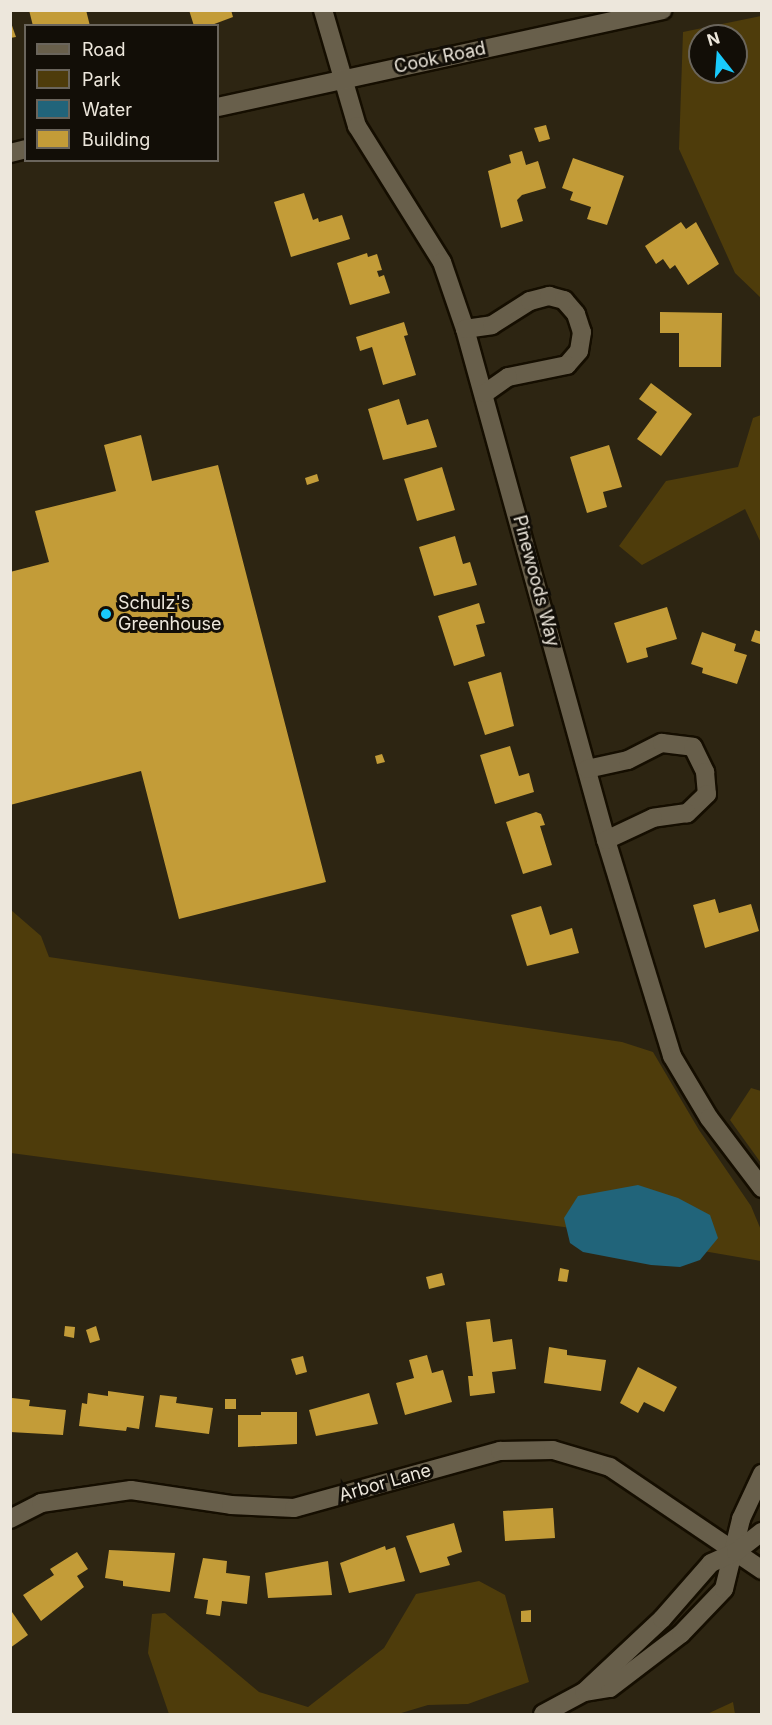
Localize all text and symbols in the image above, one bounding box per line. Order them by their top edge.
legend [24,24,219,162]
north arrow [688,24,748,84]
text: N [705,27,722,50]
street label: Cook Road [392,38,488,78]
text: Road [82,39,125,60]
text: Park [82,69,121,90]
text: Water [82,99,132,120]
text: Building [82,129,150,150]
street label: Pinewoods Way [508,513,564,649]
place label: Schulz's Greenhouse [118,593,222,636]
marker: Schulz's Greenhouse [99,607,113,621]
street label: Arbor Lane [337,1460,433,1506]

